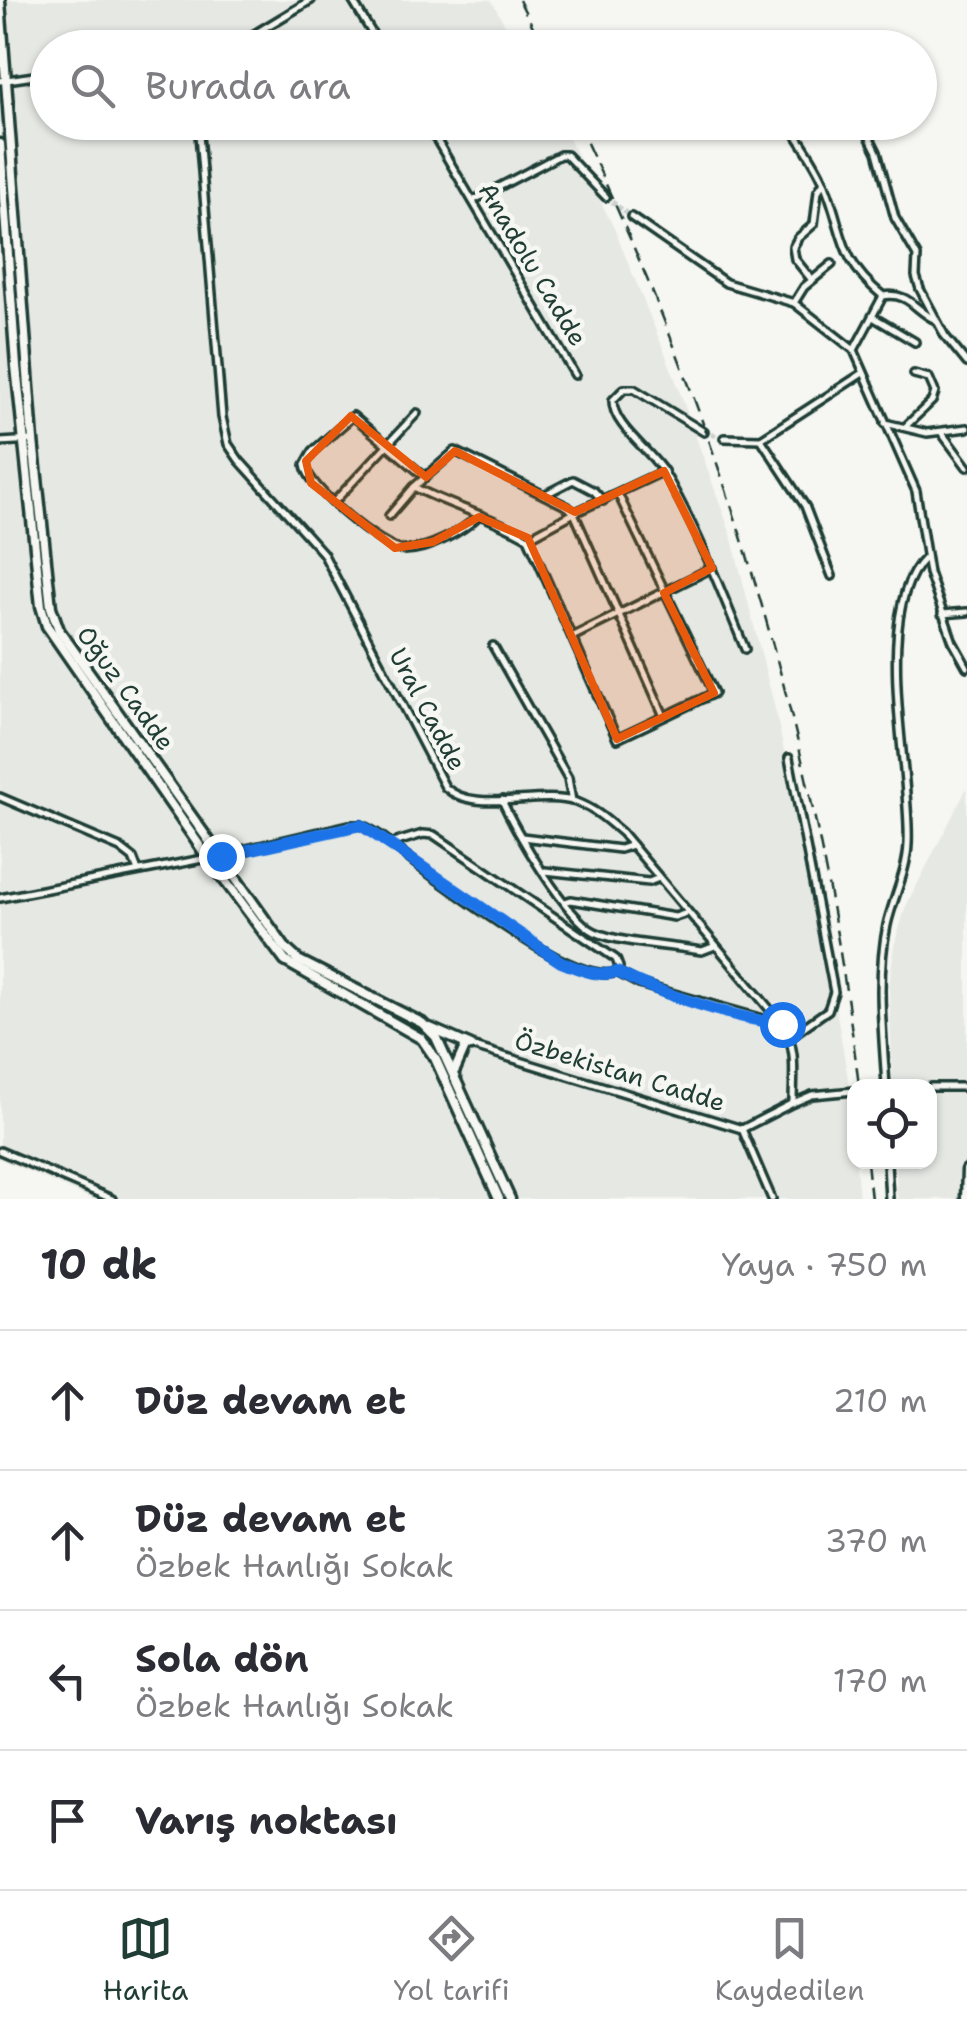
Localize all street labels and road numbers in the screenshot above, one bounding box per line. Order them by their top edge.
street label: Anadolu Cadde [471,176,595,352]
street label: Oğuz Cadde [69,619,183,757]
street label: Ural Cadde [382,642,474,776]
street label: Özbekistan Cadde [511,1023,729,1119]

